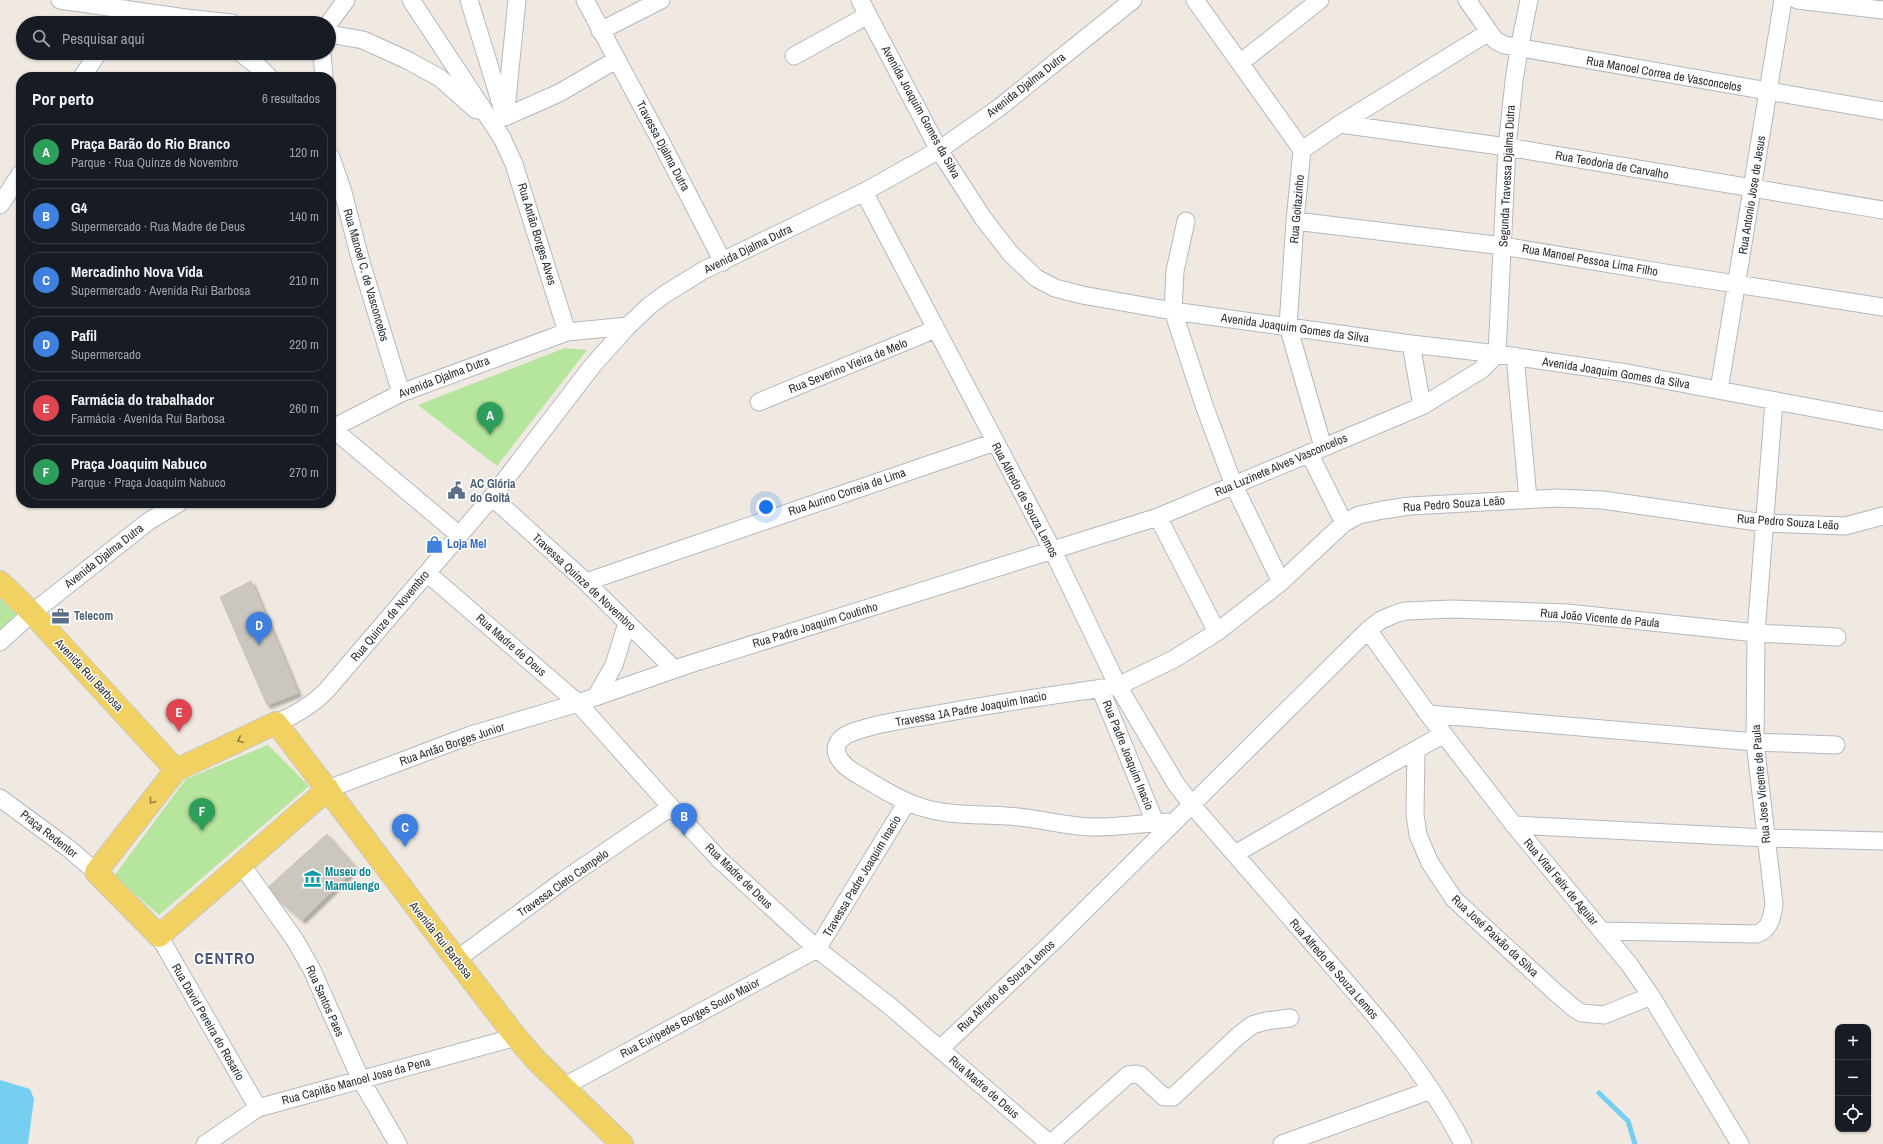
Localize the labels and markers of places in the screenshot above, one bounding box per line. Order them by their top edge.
pin: A [477,402,503,435]
place label: AC Glória do Goitá [470,476,516,506]
public building icon: AC Glória do Goitá [447,481,467,501]
shop icon: Loja Mel [424,534,444,554]
place label: Loja Mel [447,536,487,552]
office icon: Telecom [51,606,71,626]
place label: Telecom [74,608,113,624]
pin: D [246,612,272,645]
pin: E [166,699,192,732]
pin: F [189,798,215,831]
pin: B [671,803,697,836]
pin: C [392,814,418,847]
place label: Museu do Mamulengo [325,864,380,894]
museum icon: Museu do Mamulengo [302,869,322,889]

